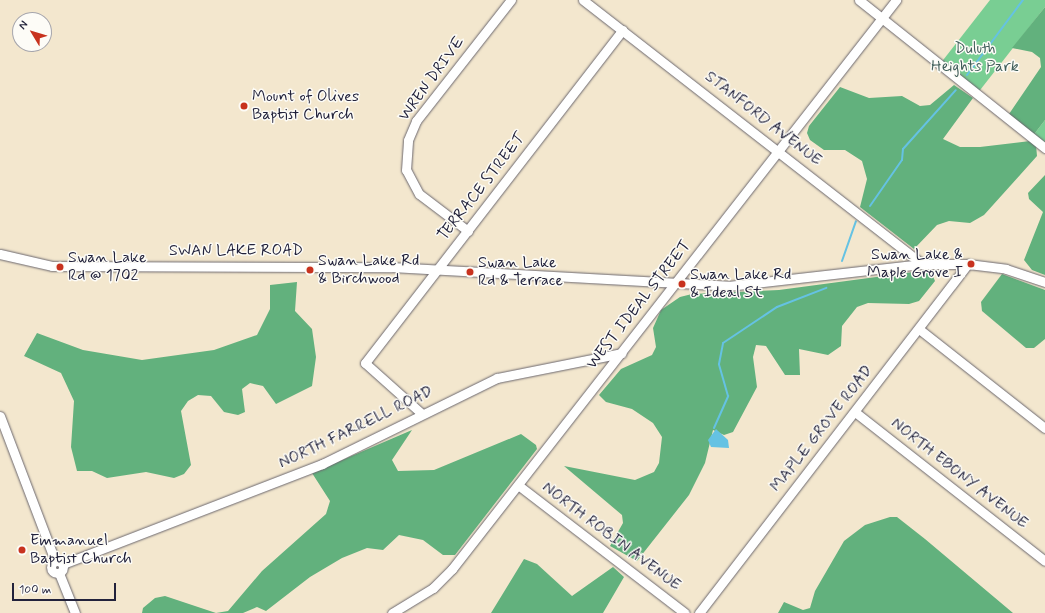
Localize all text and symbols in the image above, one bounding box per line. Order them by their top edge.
north arrow [12,12,52,52]
text: N [16,18,31,32]
street label: WREN DRIVE [395,33,469,125]
park label: Duluth Heights Park [932,39,1018,77]
street label: STANFORD AVENUE [700,67,826,171]
place label: Mount of Olives Baptist Church [252,87,360,125]
marker: Mount of Olives Baptist Church [239,101,249,111]
street label: TERRACE STREET [434,129,530,245]
street label: WEST IDEAL STREET [582,236,696,374]
street label: SWAN LAKE ROAD [169,241,303,261]
place label: Swan Lake & Maple Grove I [868,245,963,283]
place label: Swan Lake Rd @ 1702 [68,248,147,286]
place label: Swan Lake Rd & Birchwood [318,251,418,289]
place label: Swan Lake Rd & Terrace [478,253,563,291]
marker: Swan Lake & Maple Grove I [966,259,976,269]
marker: Swan Lake Rd @ 1702 [55,262,65,272]
marker: Swan Lake Rd & Birchwood [305,265,315,275]
place label: Swan Lake Rd & Ideal St [690,265,790,303]
marker: Swan Lake Rd & Terrace [465,267,475,277]
marker: Swan Lake Rd & Ideal St [677,279,687,289]
street label: MAPLE GROVE ROAD [766,361,878,497]
street label: NORTH FARRELL ROAD [276,382,436,474]
street label: NORTH EBONY AVENUE [886,414,1032,534]
street label: NORTH ROBIN AVENUE [537,478,685,596]
place label: Emmanuel Baptist Church [30,531,132,569]
marker: Emmanuel Baptist Church [17,545,27,555]
scale bar [14,575,118,601]
text: 100 m [19,582,51,598]

